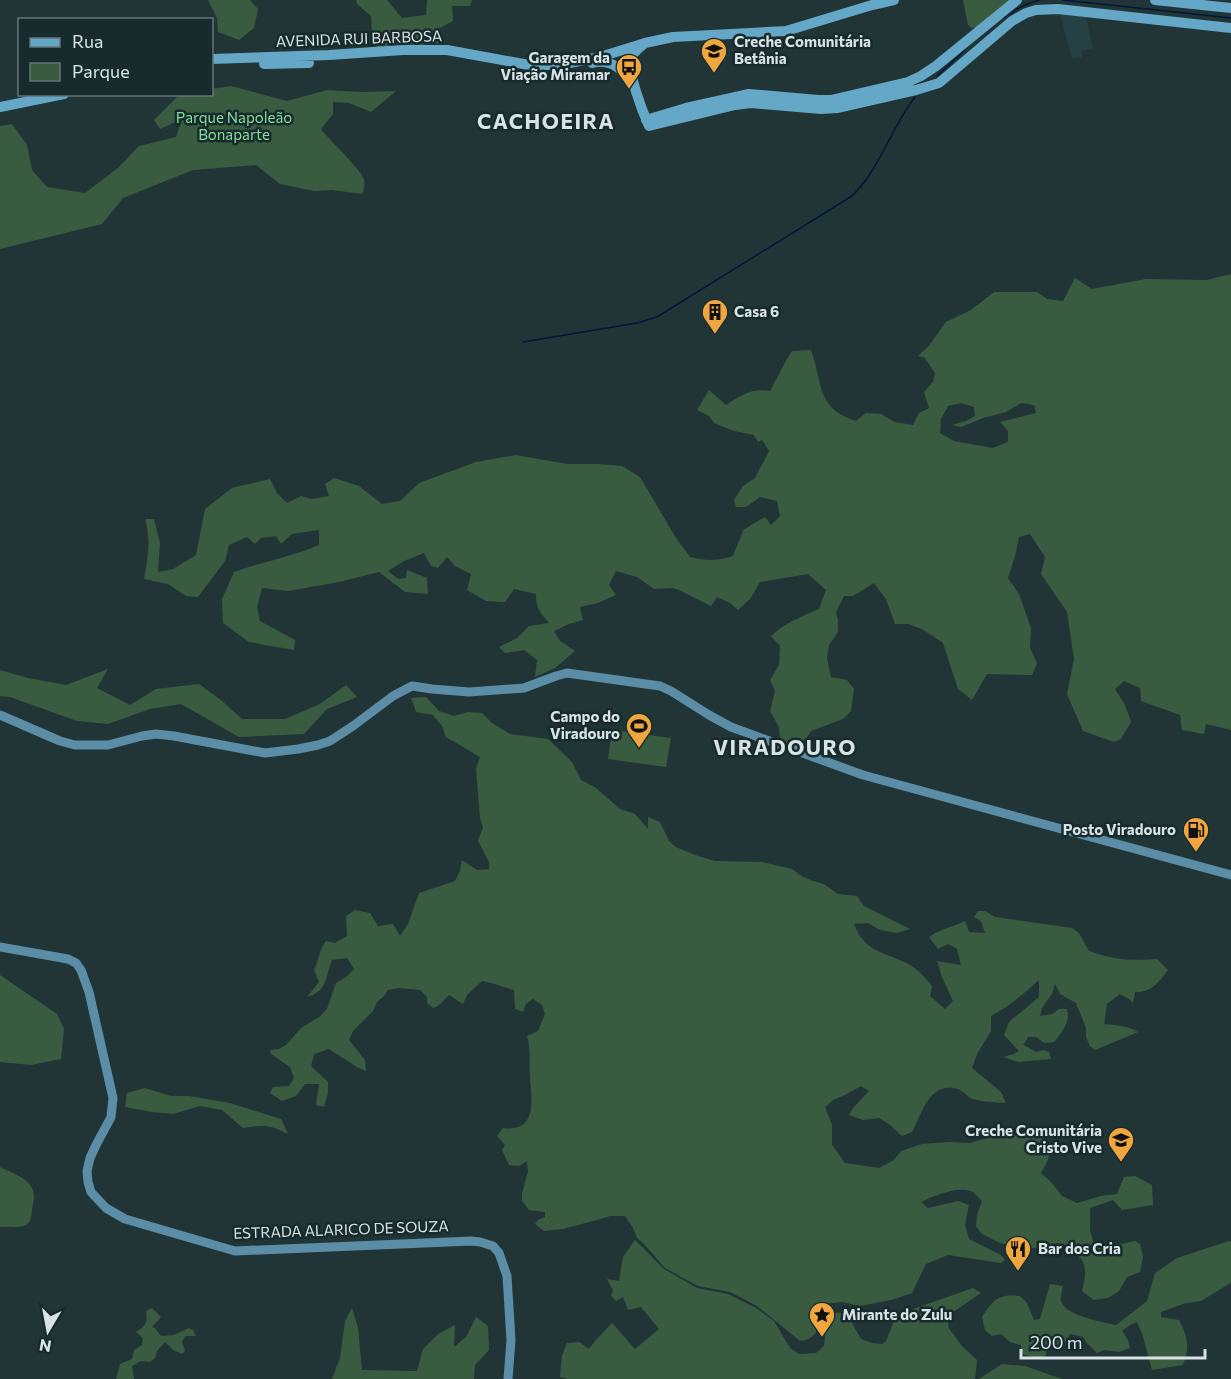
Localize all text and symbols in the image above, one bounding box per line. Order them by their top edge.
legend [18,18,213,96]
street label: AVENIDA RUI BARBOSA [275,26,443,50]
text: Rua [72,30,103,52]
place label: Creche Comunitária Betânia [734,32,871,67]
school or university icon: Creche Comunitária Betânia [699,36,729,74]
place label: Garagem da Viação Miramar [501,48,610,83]
bus stop icon: Garagem da Viação Miramar [614,52,644,90]
text: Parque [72,60,130,82]
park label: Parque Napoleão Bonaparte [176,108,292,143]
district label: CACHOEIRA [477,108,615,133]
building icon: Casa 6 [700,297,730,335]
place label: Casa 6 [734,302,779,320]
place label: Campo do Viradouro [550,707,620,742]
sports icon: Campo do Viradouro [624,711,654,749]
district label: VIRADOURO [713,734,857,759]
fuel station icon: Posto Viradouro [1181,815,1211,853]
place label: Posto Viradouro [1063,820,1176,838]
place label: Creche Comunitária Cristo Vive [965,1121,1102,1156]
school or university icon: Creche Comunitária Cristo Vive [1106,1125,1136,1163]
street label: ESTRADA ALARICO DE SOUZA [233,1216,449,1242]
restaurant icon: Bar dos Cria [1003,1234,1033,1272]
place label: Bar dos Cria [1038,1239,1121,1257]
place icon: Mirante do Zulu [807,1300,837,1338]
north arrow [18,1301,78,1361]
place label: Mirante do Zulu [842,1305,952,1323]
scale bar [1021,1322,1206,1360]
text: 200 m [1030,1331,1083,1353]
text: N [38,1336,53,1357]

